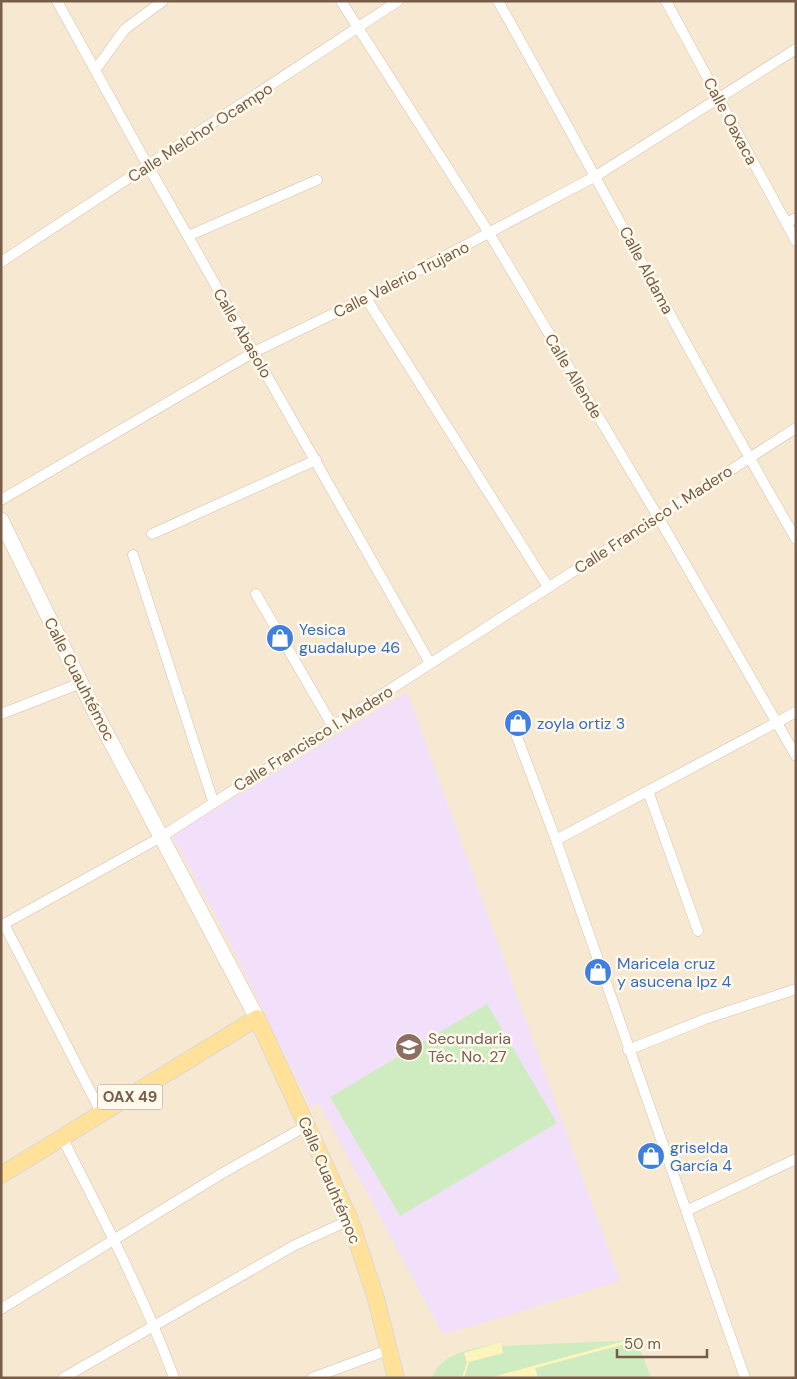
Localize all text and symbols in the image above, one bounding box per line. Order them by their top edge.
street label: Calle Oaxaca [699,74,762,169]
street label: Calle Melchor Ocampo [124,78,277,187]
street label: Calle Aldama [615,223,678,318]
street label: Calle Valerio Trujano [330,236,473,323]
street label: Calle Abasolo [208,284,277,382]
street label: Calle Allende [540,330,607,423]
street label: Calle Francisco I. Madero [570,460,736,578]
street label: Calle Cuauhtémoc [39,614,120,745]
place label: Yesica guadalupe 46 [299,619,400,658]
shop icon: Yesica guadalupe 46 [265,623,295,653]
street label: Calle Francisco I. Madero [229,681,397,796]
shop icon: zoyla ortiz 3 [503,708,533,738]
place label: zoyla ortiz 3 [537,713,625,734]
place label: Maricela cruz y asucena lpz 4 [617,953,732,992]
shop icon: Maricela cruz y asucena lpz 4 [583,957,613,987]
place label: Secundaria Téc. No. 27 [428,1028,511,1067]
school or university icon: Secundaria Téc. No. 27 [394,1032,424,1062]
road number: OAX 49 [98,1084,162,1110]
street label: Calle Cuauhtémoc [293,1113,366,1247]
place label: griselda García 4 [670,1137,732,1176]
shop icon: griselda García 4 [636,1141,666,1171]
scale bar [617,1326,707,1358]
text: 50 m [624,1334,661,1354]

